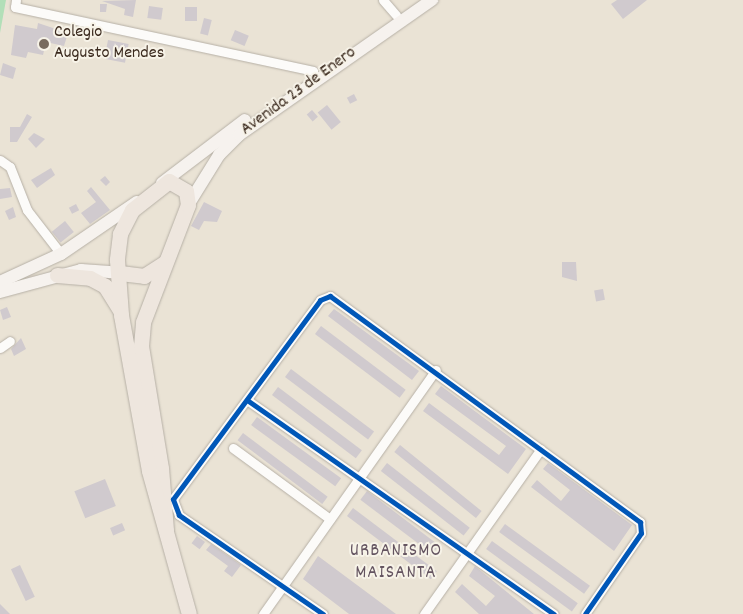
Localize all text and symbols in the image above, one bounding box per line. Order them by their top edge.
place label: Colegio Augusto Mendes [54,23,164,66]
marker: Colegio Augusto Mendes [38,38,50,50]
street label: Avenida 23 de Enero [237,43,361,141]
district label: URBANISMO MAISANTA [349,541,443,585]

